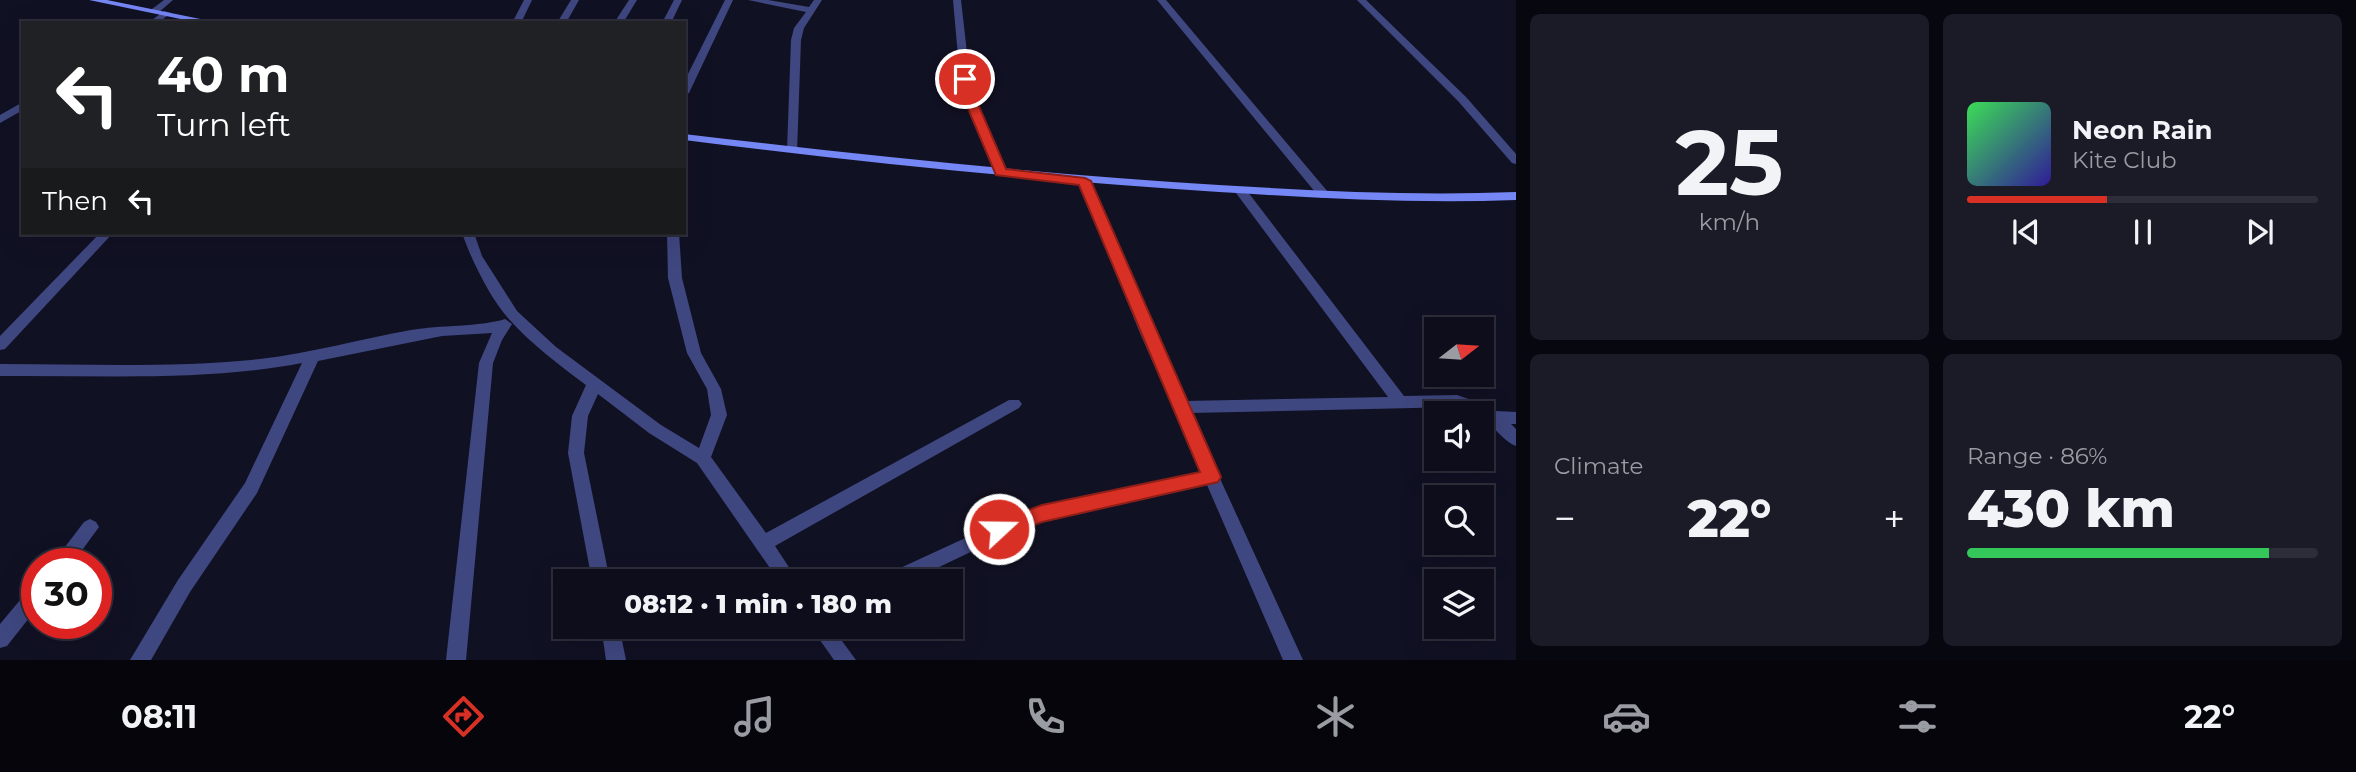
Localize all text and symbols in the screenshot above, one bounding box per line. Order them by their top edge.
text: 40 m [157,45,289,104]
icon: left [42,49,133,140]
pin [935,49,995,109]
icon: arrive [946,60,984,98]
text: Turn left [157,105,291,144]
text: 25 [1676,107,1783,218]
text: Neon Rain [2072,114,2213,146]
text: Kite Club [2072,146,2177,174]
icon: left [122,182,160,220]
text: Then [42,185,108,217]
text: km/h [1699,208,1760,236]
icon: previous [2007,213,2045,251]
icon: pause [2124,213,2162,251]
icon: next [2241,213,2279,251]
north arrow [1424,317,1494,387]
map controls [1424,317,1494,639]
button: sound [1424,401,1494,471]
text: Range · 86% [1967,442,2107,470]
text: Climate [1554,452,1643,480]
text: 430 km [1967,477,2175,540]
button: search [1424,485,1494,555]
text: 22° [1688,487,1771,550]
position arrow [962,492,1036,566]
text: − [1554,495,1576,542]
text: + [1883,495,1905,542]
speed limit sign: 30 [21,548,112,639]
button: layers [1424,569,1494,639]
text: 08:12 · 1 min · 180 m [624,588,892,620]
icon: directions [439,692,488,741]
icon: music [730,692,779,741]
icon: phone [1021,692,1070,741]
icon: climate [1311,692,1360,741]
icon: car [1602,692,1651,741]
icon: filters [1893,692,1942,741]
text: 08:11 [121,697,197,736]
text: 22° [2184,697,2235,736]

